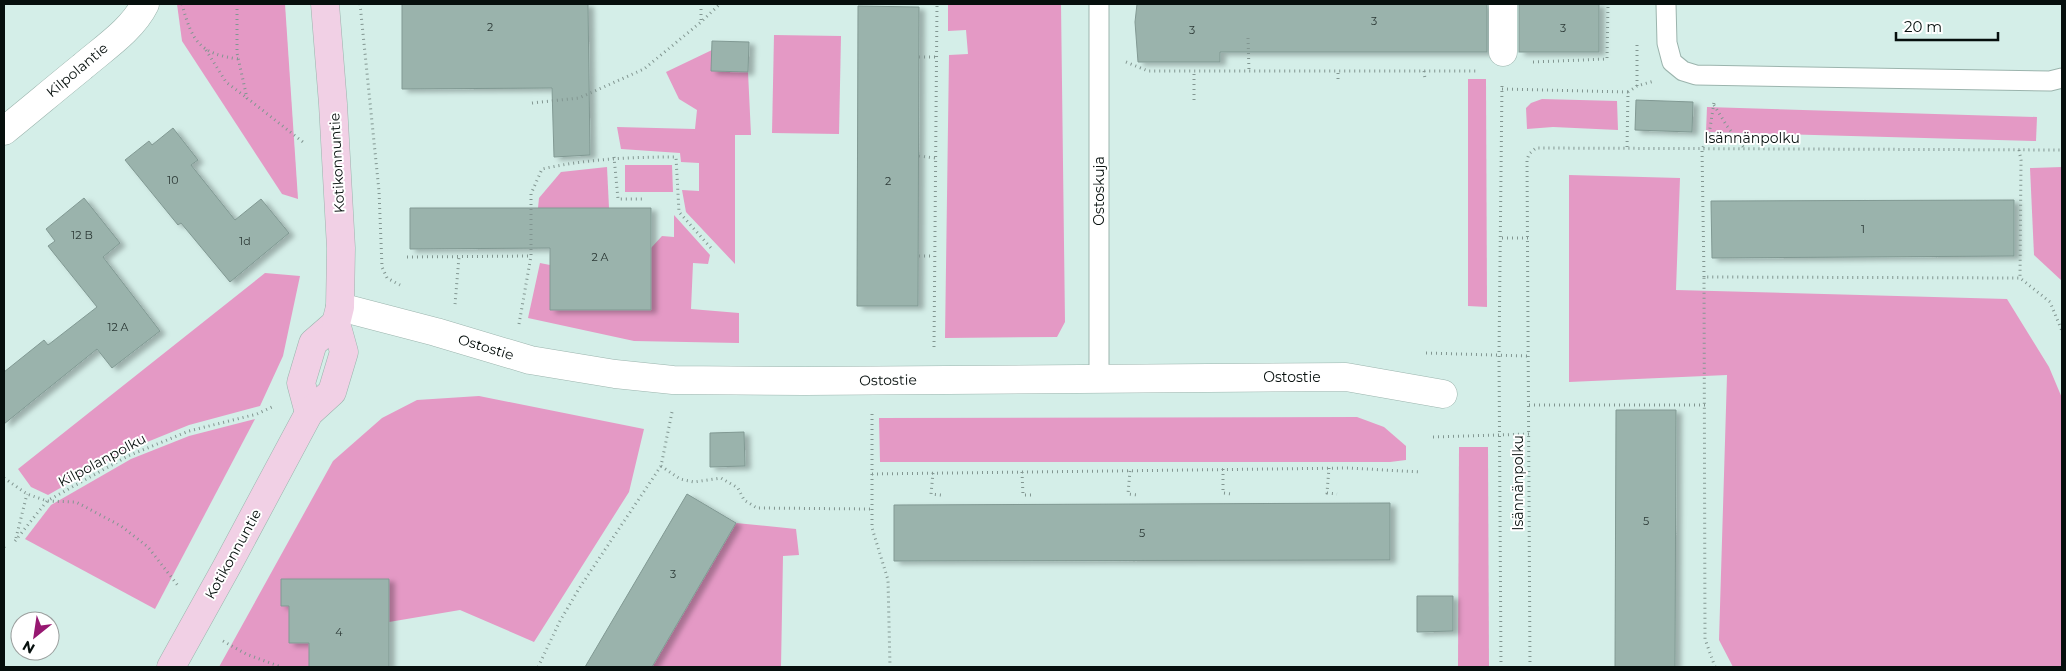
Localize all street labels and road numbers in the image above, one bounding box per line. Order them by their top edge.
street label: Kilpolantie [42,39,112,101]
street label: Kotikonnuntie [325,112,349,214]
street label: Isännänpolku [1704,129,1800,147]
street label: Ostoskuja [1090,156,1108,226]
street label: Ostostie [456,330,516,364]
street label: Ostostie [1263,368,1321,386]
street label: Ostostie [859,370,917,390]
street label: Kilpolanpolku [55,429,149,491]
street label: Isännänpolku [1509,435,1527,531]
street label: Kotikonnuntie [201,506,265,602]

